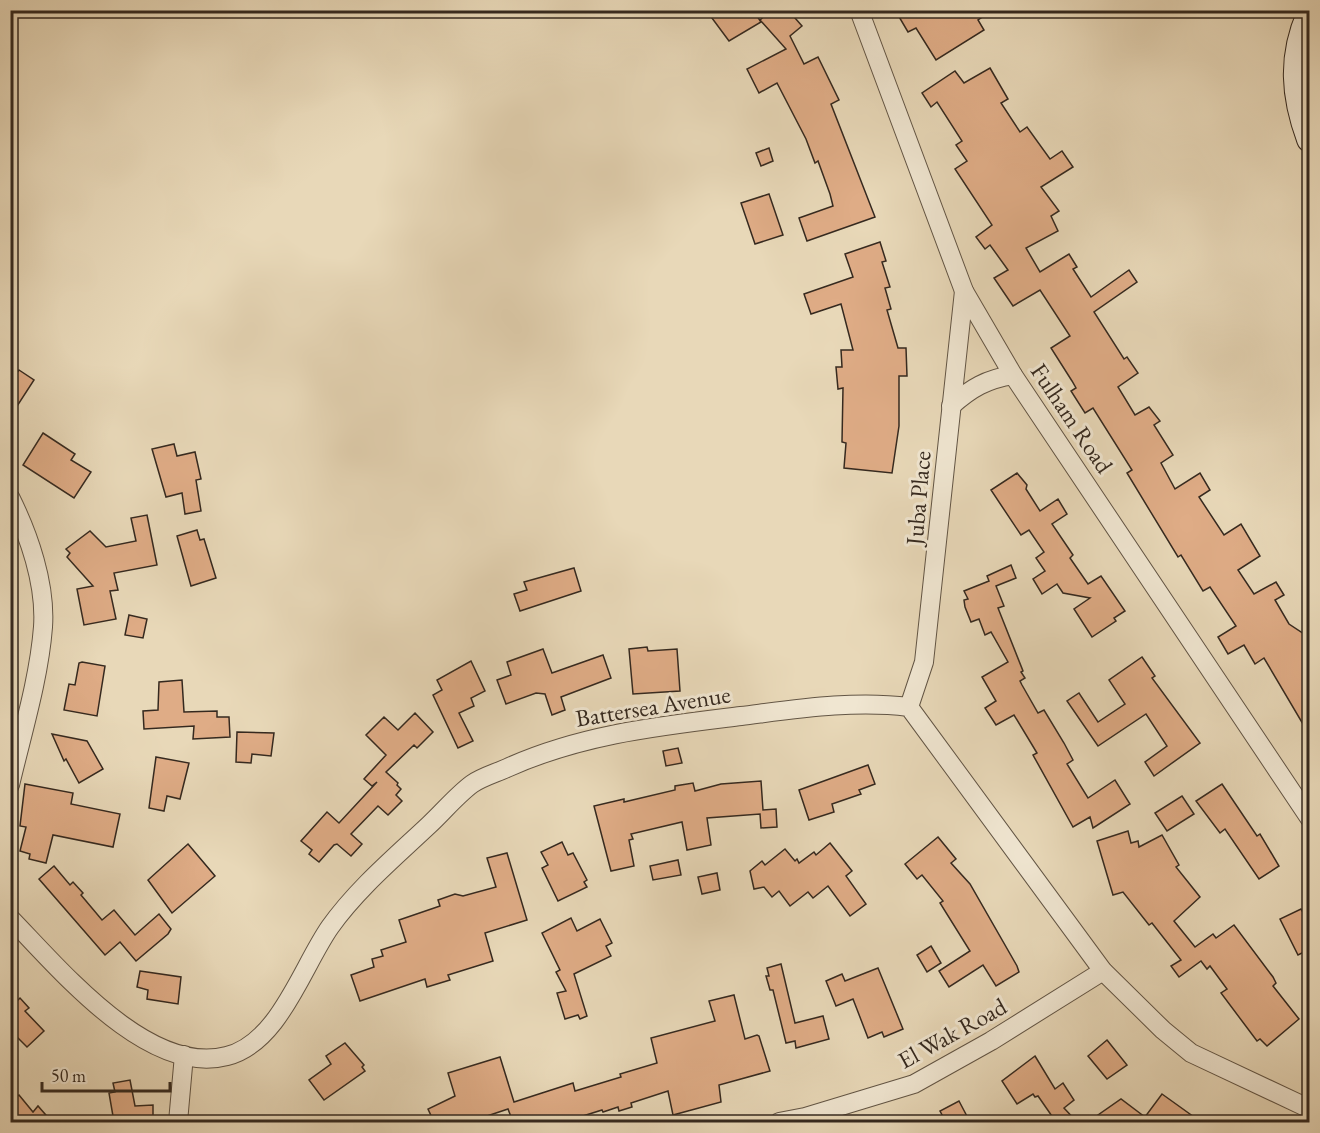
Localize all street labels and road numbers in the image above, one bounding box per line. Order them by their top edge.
street label: Fulham Road [1024,357,1121,480]
street label: Juba Place [898,450,938,548]
street label: Battersea Avenue [573,678,733,734]
street label: El Wak Road [892,990,1013,1076]

